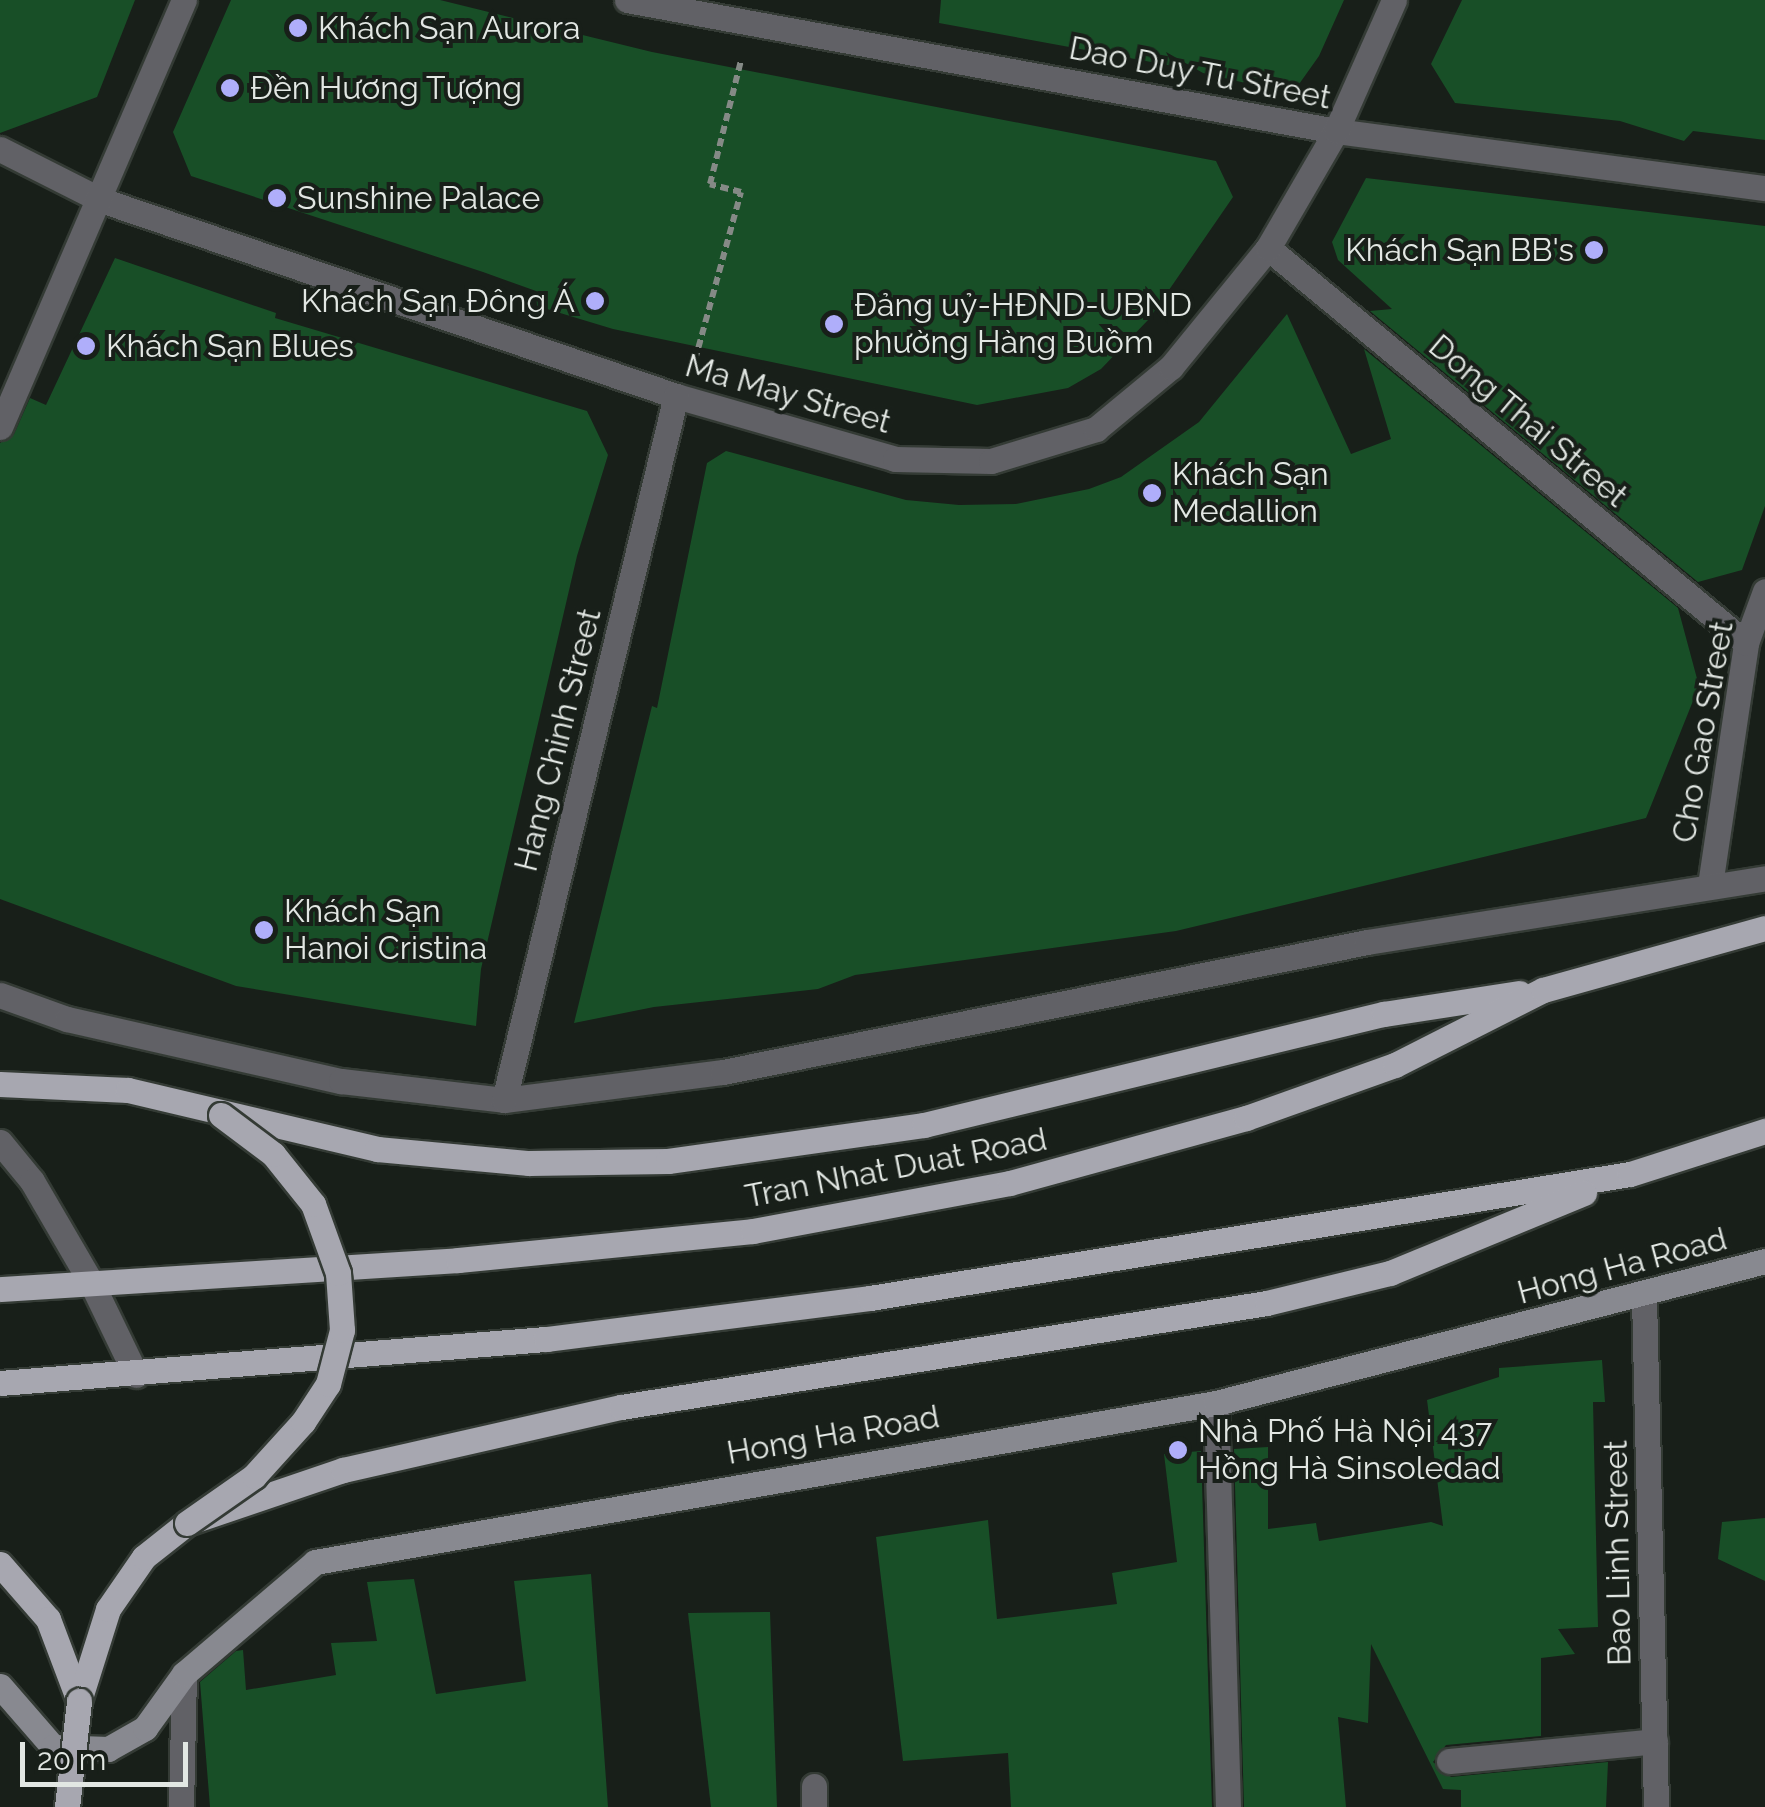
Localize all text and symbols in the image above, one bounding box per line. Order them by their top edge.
place label: Khách Sạn Aurora [318,9,581,47]
marker: Khách Sạn Aurora [287,17,309,39]
street label: Dao Duy Tu Street [1065,29,1335,117]
place label: Đền Hương Tượng [250,69,523,107]
marker: Đền Hương Tượng [219,77,241,99]
place label: Sunshine Palace [297,179,540,217]
marker: Sunshine Palace [266,187,288,209]
place label: Khách Sạn BB's [1345,231,1574,269]
marker: Khách Sạn BB's [1583,239,1605,261]
place label: Khách Sạn Đông Á [300,282,575,320]
place label: Đảng uỷ-HĐND-UBND phường Hàng Buồm [854,287,1192,362]
marker: Khách Sạn Đông Á [584,290,606,312]
marker: Đảng uỷ-HĐND-UBND phường Hàng Buồm [823,313,845,335]
place label: Khách Sạn Blues [106,327,354,365]
street label: Dong Thai Street [1421,327,1635,515]
marker: Khách Sạn Blues [75,335,97,357]
street label: Ma May Street [681,346,895,442]
place label: Khách Sạn Medallion [1172,456,1329,531]
marker: Khách Sạn Medallion [1141,482,1163,504]
street label: Hang Chinh Street [507,605,609,875]
street label: Cho Gao Street [1665,618,1741,846]
place label: Khách Sạn Hanoi Cristina [284,893,487,968]
marker: Khách Sạn Hanoi Cristina [253,919,275,941]
street label: Tran Nhat Duat Road [742,1120,1050,1216]
street label: Hong Ha Road [1513,1220,1731,1312]
street label: Hong Ha Road [724,1397,942,1473]
place label: Nhà Phố Hà Nội 437 Hồng Hà Sinsoledad [1198,1413,1501,1488]
marker: Nhà Phố Hà Nội 437 Hồng Hà Sinsoledad [1167,1439,1189,1461]
street label: Bao Linh Street [1597,1440,1639,1666]
scale bar [25,1722,192,1784]
text: 20 m [37,1742,106,1777]

